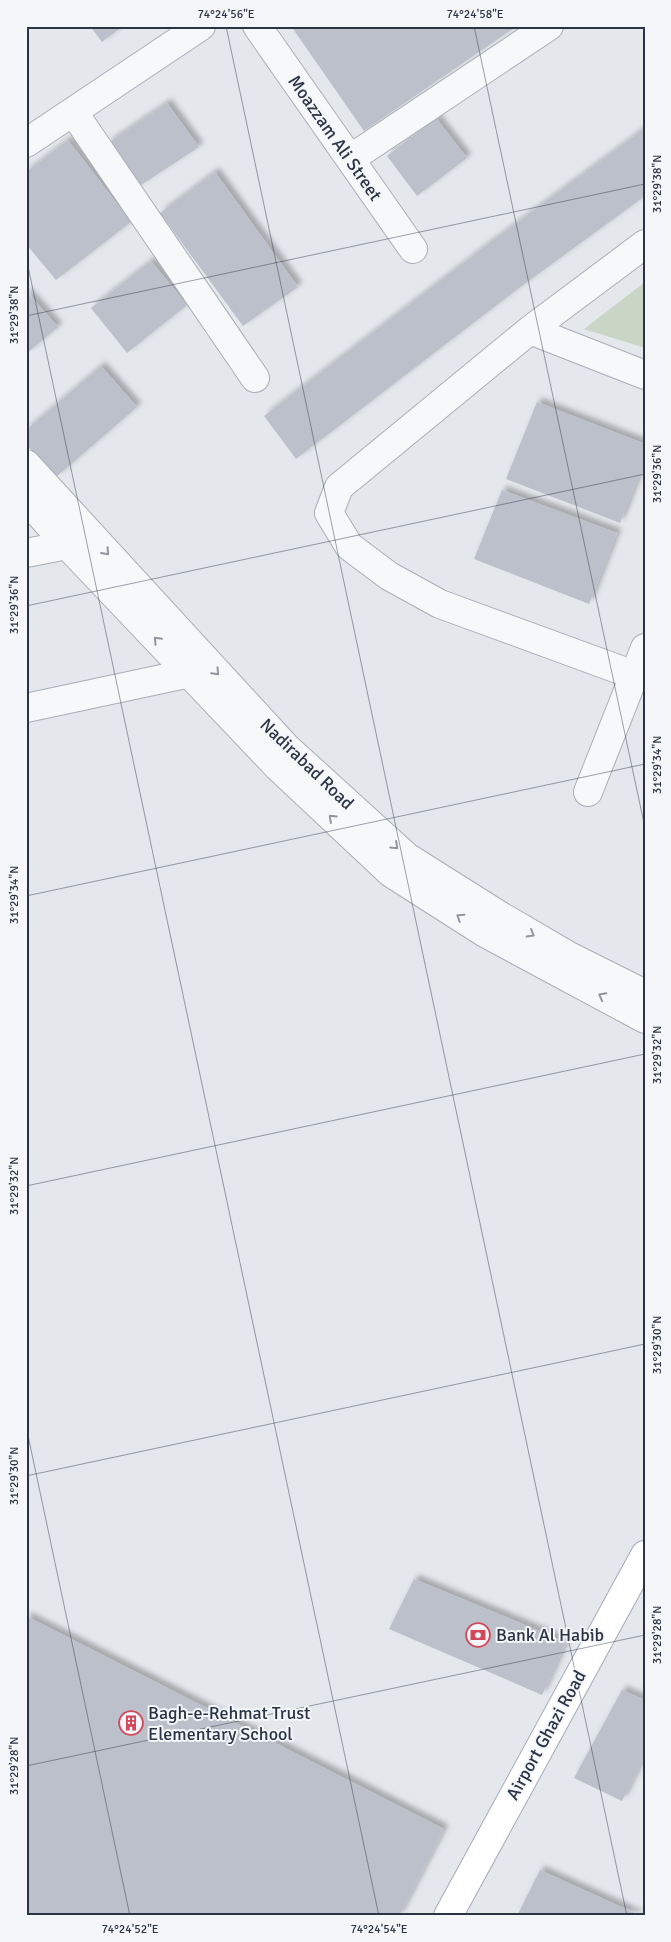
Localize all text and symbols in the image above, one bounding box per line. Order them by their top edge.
text: 74°24'56"E [197,7,255,22]
text: 74°24'58"E [446,7,504,22]
street label: Moazzam Ali Street [283,71,387,205]
text: 31°29'38"N [650,155,665,213]
text: 31°29'38"N [7,286,22,344]
text: 31°29'36"N [650,445,665,503]
one-way arrow [100,546,109,555]
text: 31°29'36"N [7,576,22,634]
one-way arrow [154,636,163,645]
one-way arrow [210,666,219,675]
street label: Nadirabad Road [256,714,358,814]
text: 31°29'34"N [650,736,665,794]
one-way arrow [329,815,338,824]
one-way arrow [389,840,398,849]
text: 31°29'34"N [7,866,22,924]
one-way arrow [456,914,465,924]
one-way arrow [526,928,535,938]
one-way arrow [598,992,607,1002]
text: 31°29'32"N [650,1026,665,1084]
text: 31°29'32"N [7,1157,22,1215]
text: 31°29'30"N [650,1316,665,1374]
text: 31°29'30"N [7,1447,22,1505]
text: 31°29'28"N [650,1606,665,1664]
bank icon: Bank Al Habib [465,1622,491,1648]
place label: Bank Al Habib [496,1624,604,1646]
street label: Airport Ghazi Road [501,1666,591,1804]
place label: Bagh-e-Rehmat Trust Elementary School [148,1702,310,1745]
building icon: Bagh-e-Rehmat Trust Elementary School [118,1710,144,1736]
text: 31°29'28"N [7,1737,22,1795]
text: 74°24'52"E [101,1922,159,1937]
text: 74°24'54"E [350,1922,408,1937]

